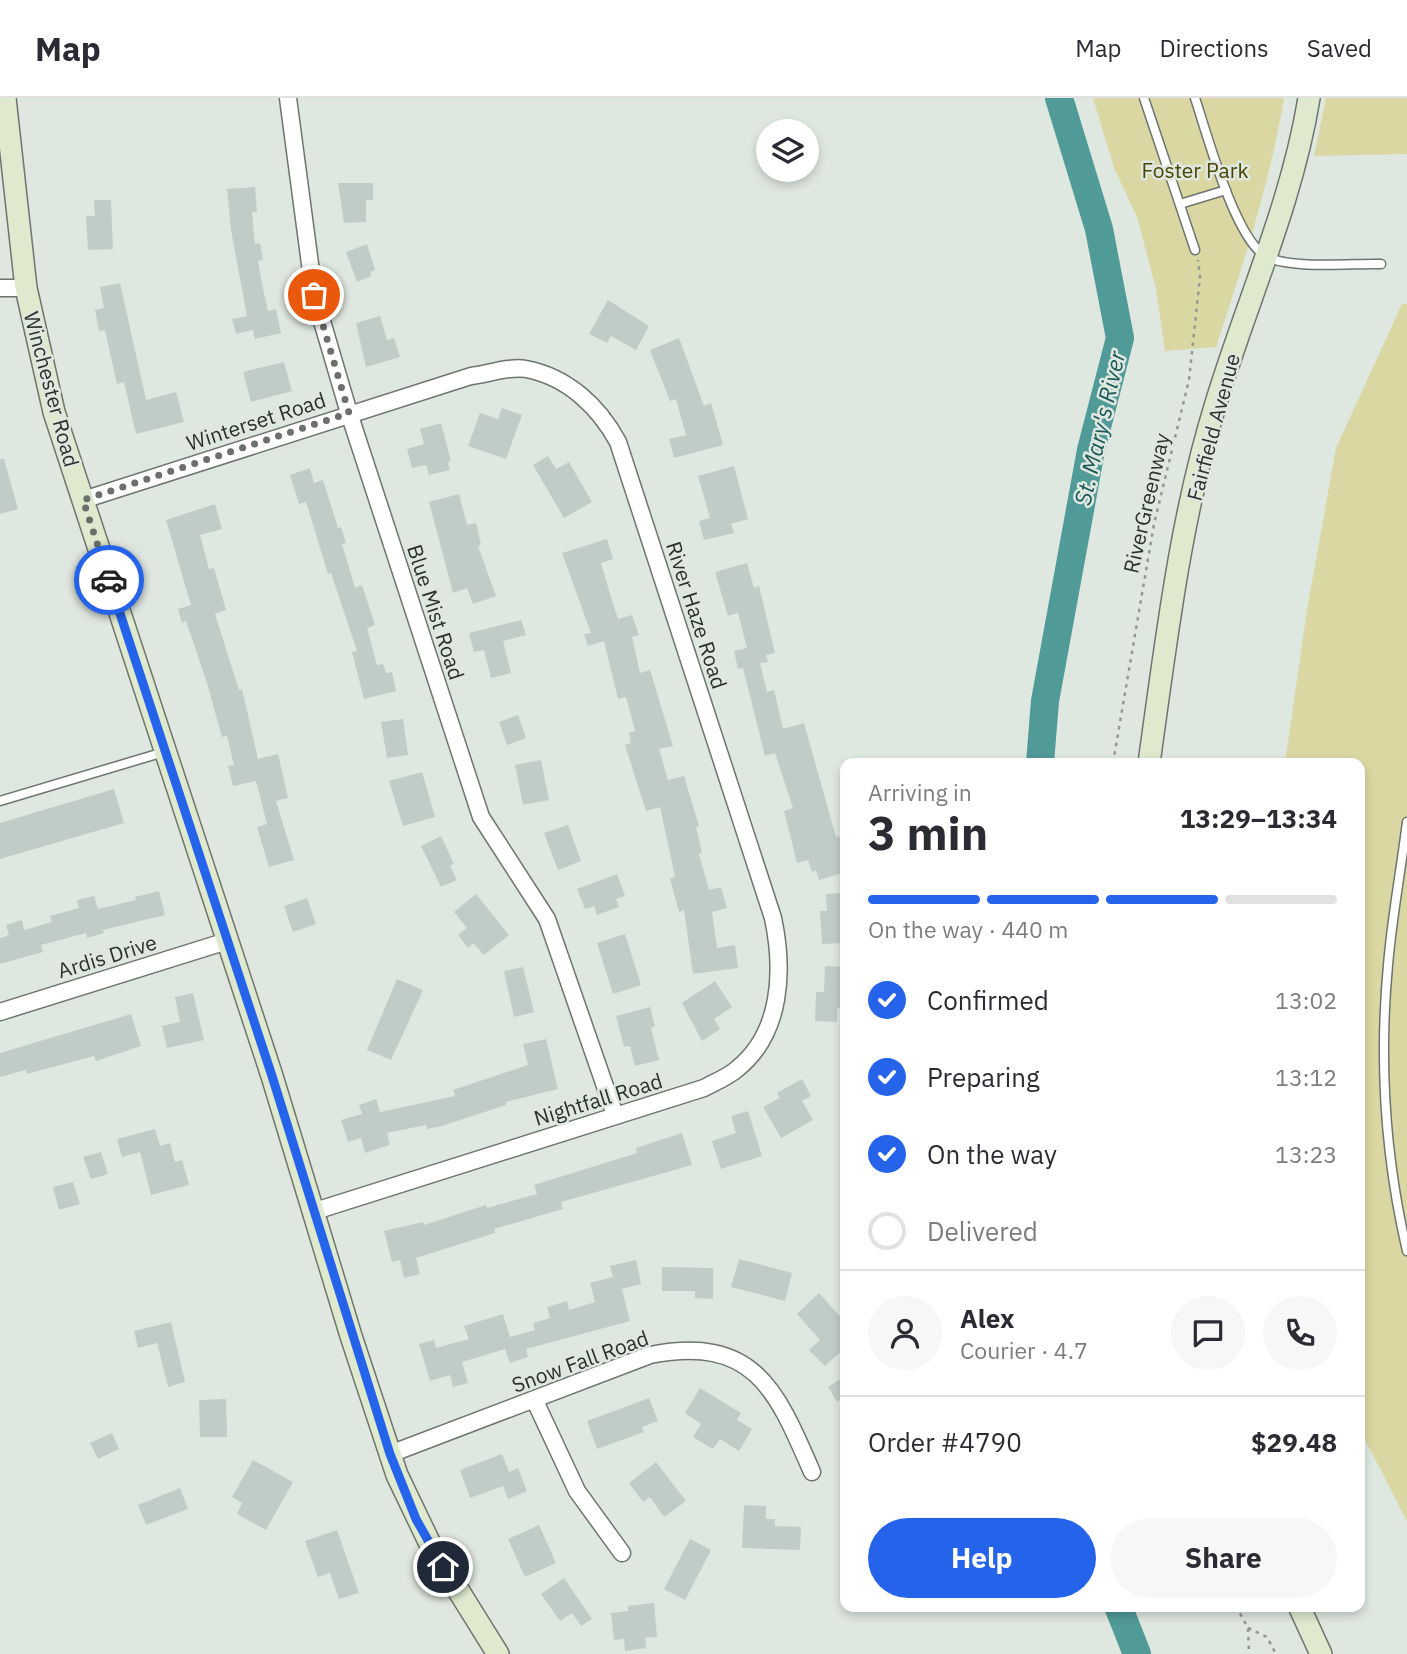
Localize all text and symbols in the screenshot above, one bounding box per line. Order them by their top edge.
text: Map [35,27,101,70]
text: Map [1075,32,1121,64]
text: Directions [1159,32,1269,64]
text: Saved [1307,32,1372,64]
map controls [756,119,819,182]
button: layers [756,119,819,182]
park label: Foster Park [1141,156,1249,184]
pin [284,265,344,325]
icon: bag [295,276,333,314]
street label: Winchester Road [18,308,86,470]
water label: St. Mary's River [1067,347,1131,508]
street label: Fairfield Avenue [1180,350,1246,504]
street label: Winterset Road [183,385,329,457]
street label: RiverGreenway [1116,430,1176,576]
street label: River Haze Road [660,538,734,692]
street label: Blue Mist Road [401,541,471,683]
courier [74,545,144,615]
icon: car [90,561,128,599]
text: Arriving in [868,777,972,807]
text: 13:29–13:34 [1180,801,1337,835]
text: 3 min [868,803,988,863]
text: On the way · 440 m [868,914,1068,944]
street label: Ardis Drive [54,928,160,984]
icon: check [868,981,906,1019]
text: Confirmed [927,983,1049,1017]
text: 13:02 [1275,985,1337,1015]
icon: check [868,1058,906,1096]
text: Preparing [927,1060,1040,1094]
text: 13:12 [1275,1062,1337,1092]
street label: Nightfall Road [530,1066,666,1132]
icon: check [868,1135,906,1173]
text: On the way [927,1137,1057,1171]
text: 13:23 [1275,1139,1337,1169]
text: Delivered [927,1214,1038,1248]
button: person [868,1296,942,1370]
button: chat [1171,1296,1245,1370]
button: phone [1263,1296,1337,1370]
text: Alex [960,1301,1014,1335]
street label: Snow Fall Road [508,1323,652,1399]
text: Courier · 4.7 [960,1335,1088,1365]
text: Order #4790 [868,1425,1022,1459]
text: $29.48 [1251,1425,1337,1459]
button: Help [868,1518,1096,1598]
button: Share [1110,1518,1337,1598]
pin [413,1537,473,1597]
icon: home [424,1548,462,1586]

